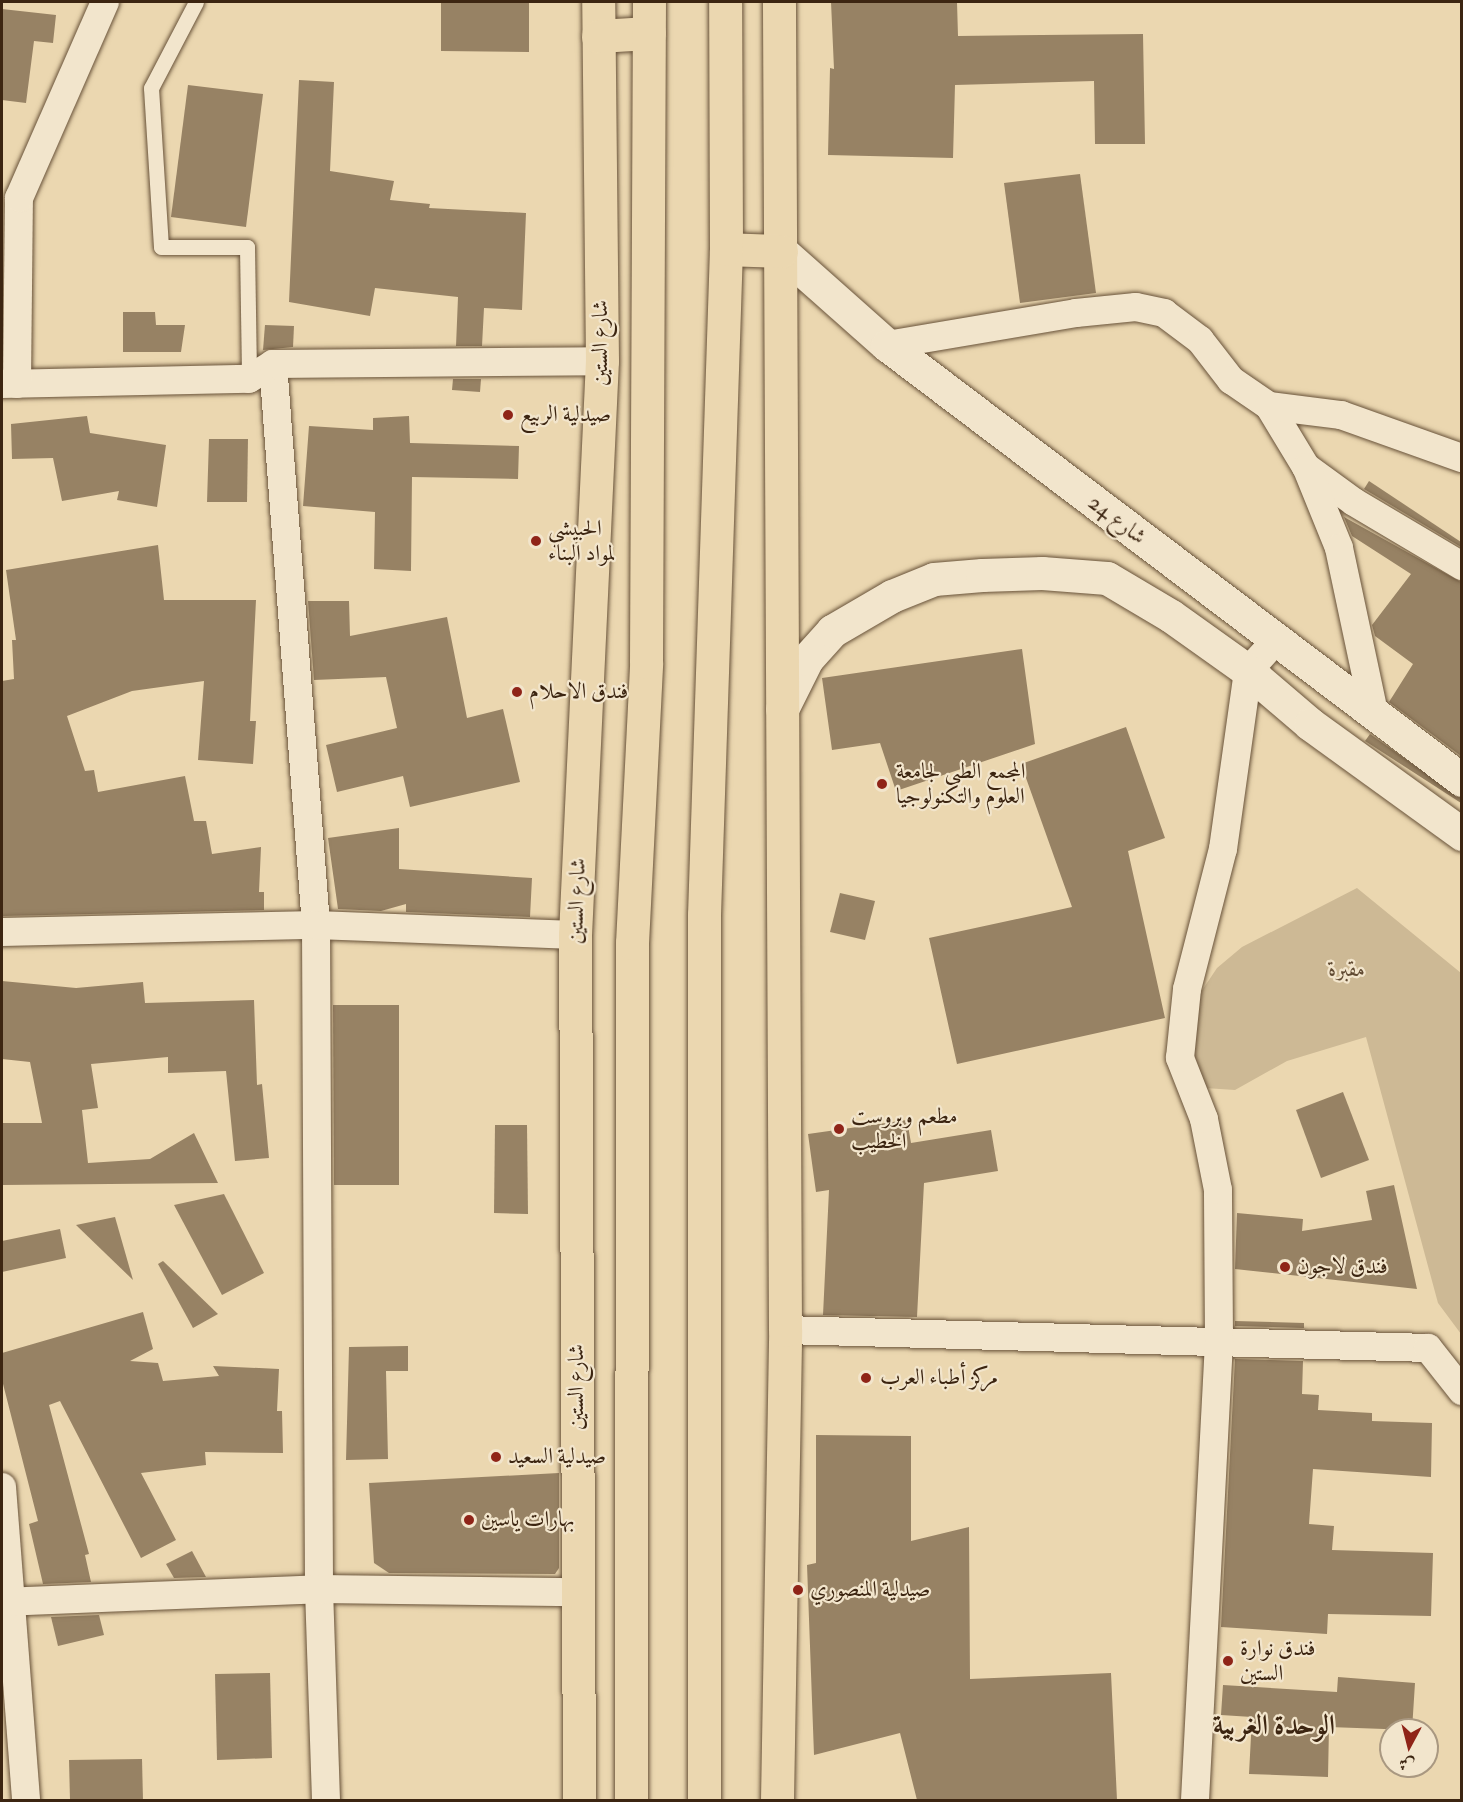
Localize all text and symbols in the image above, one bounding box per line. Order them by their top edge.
street label: شارع الستين [588,300,614,386]
place label: صيدلية الربيع [520,402,611,428]
marker: صيدلية الربيع [501,408,515,422]
street label: شارع 24 [1083,490,1151,550]
place label: الحبيشي لمواد البناء [548,515,615,566]
marker: الحبيشي لمواد البناء [529,534,543,548]
place label: فندق الاحلام [529,679,628,705]
marker: فندق الاحلام [510,685,524,699]
place label: المجمع الطبي لجامعة العلوم والتكنولوجيا [896,758,1026,810]
marker: المجمع الطبي لجامعة العلوم والتكنولوجيا [873,775,891,793]
street label: شارع الستين [562,858,592,944]
park label: مقبرة [1328,957,1366,983]
place label: مطعم وبروست الخطيب [851,1103,958,1154]
marker: مطعم وبروست الخطيب [832,1122,846,1136]
place label: فندق لاجون [1297,1254,1388,1280]
marker: فندق لاجون [1278,1260,1292,1274]
street label: شارع الستين [564,1344,590,1430]
place label: مركز أطباء العرب [880,1365,998,1391]
marker: مركز أطباء العرب [857,1369,875,1387]
place label: صيدلية السعيد [508,1444,606,1470]
marker: صيدلية السعيد [489,1450,503,1464]
place label: بهارات ياسين [481,1507,575,1533]
marker: بهارات ياسين [462,1513,476,1527]
place label: صيدلية المنصوري [810,1577,930,1603]
marker: صيدلية المنصوري [791,1583,805,1597]
place label: فندق نوارة الستين [1240,1635,1315,1687]
marker: فندق نوارة الستين [1221,1654,1235,1668]
district label: الوحدة الغربية [1213,1709,1335,1743]
north arrow [1379,1718,1439,1778]
text: ش [1398,1753,1416,1775]

